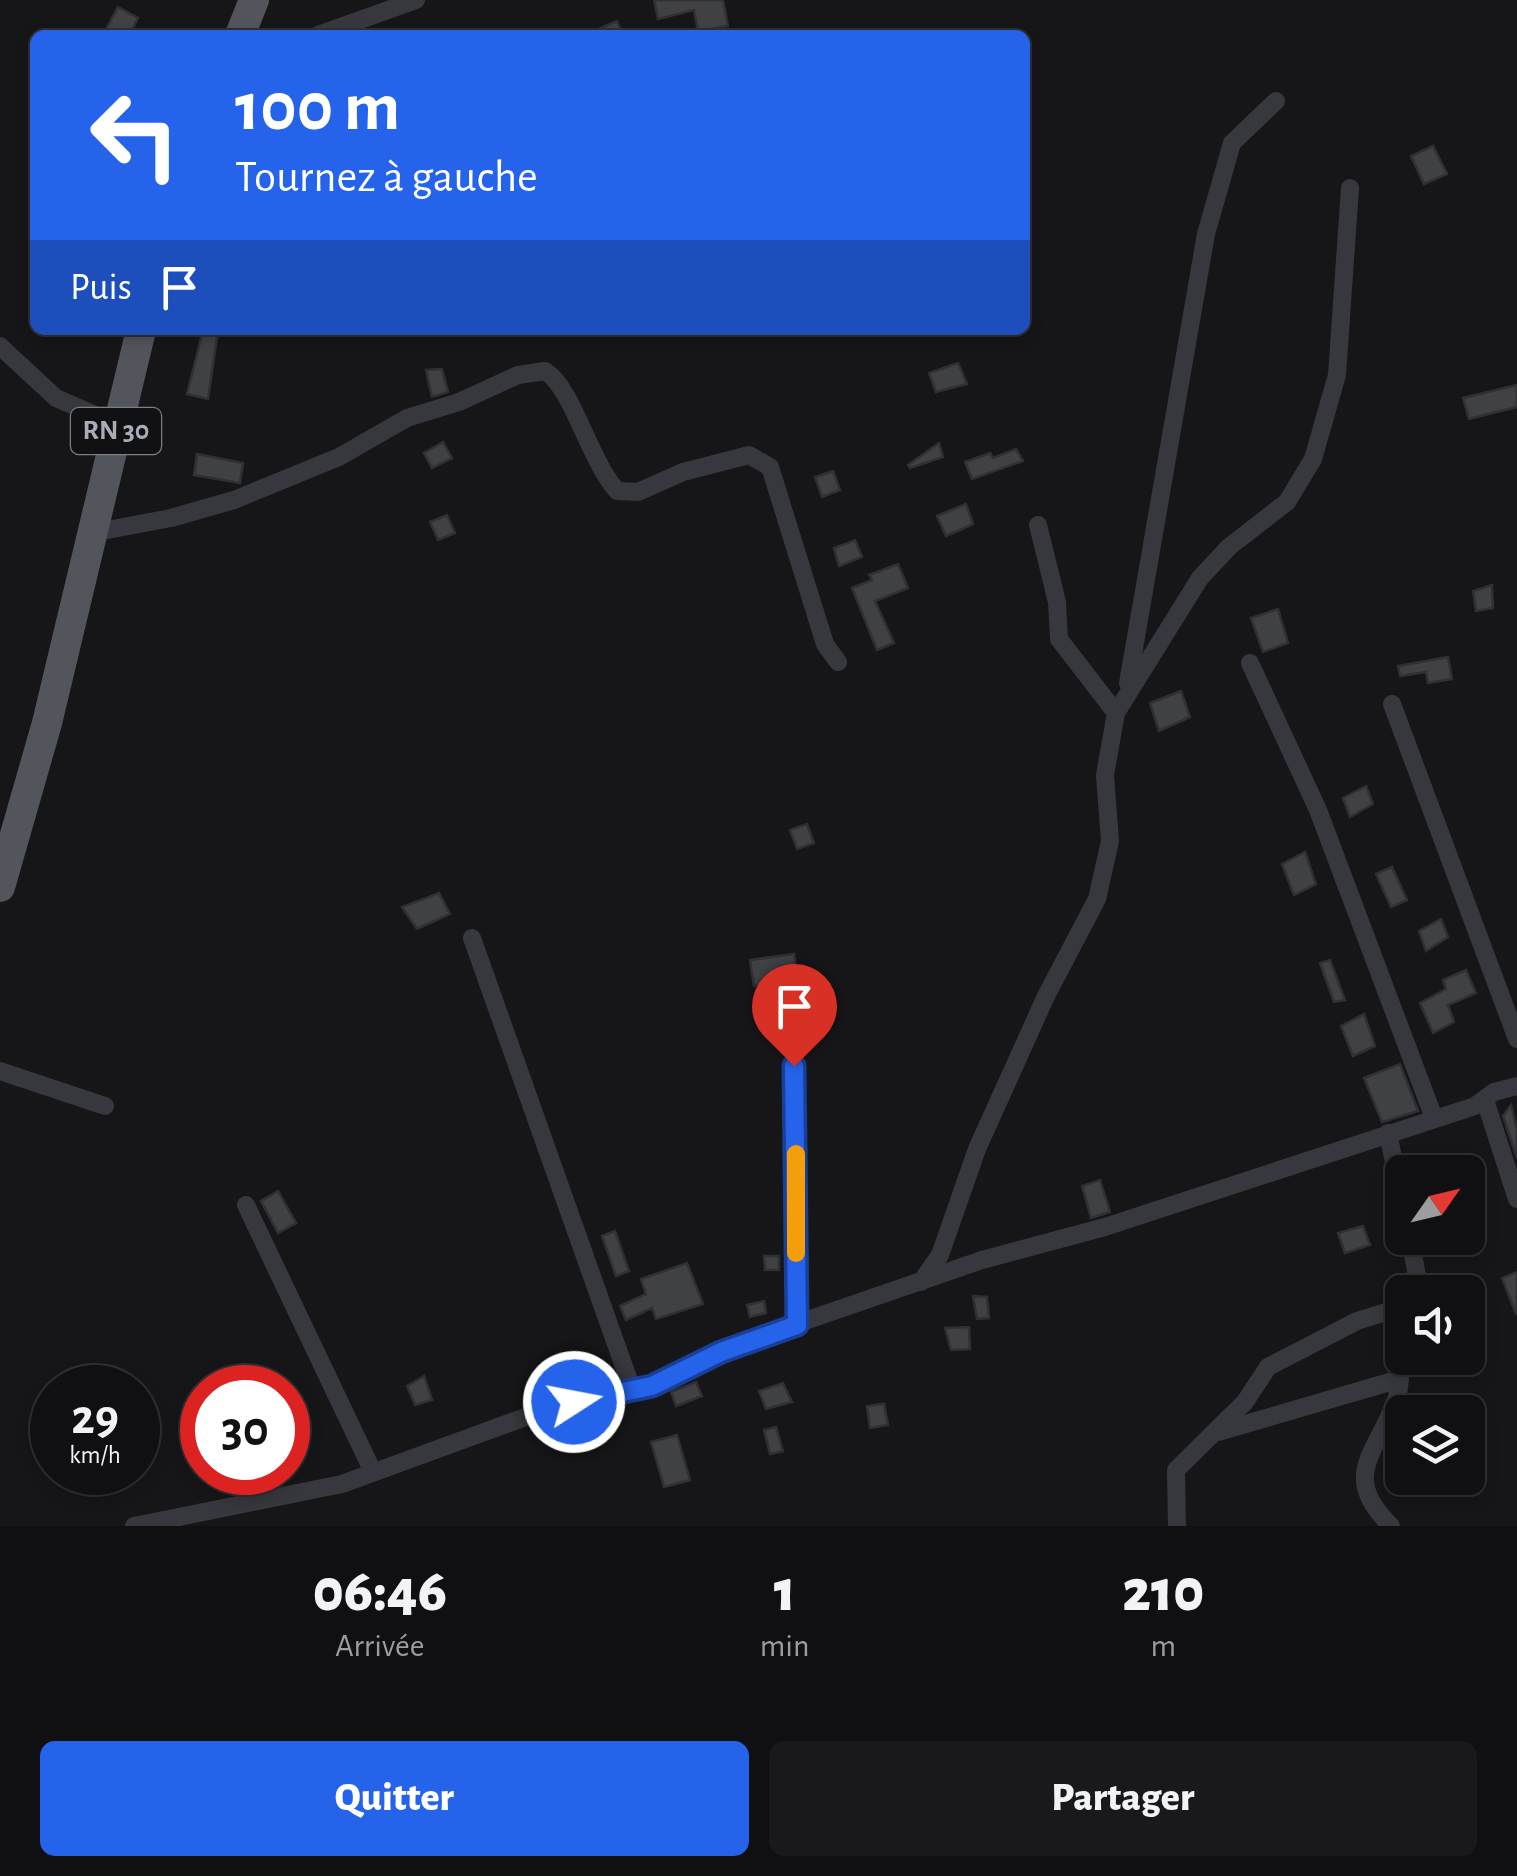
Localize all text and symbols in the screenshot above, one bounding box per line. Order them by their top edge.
icon: left [70,70,200,200]
text: 100 m [235,73,400,143]
text: Tournez à gauche [235,155,538,200]
icon: arrive [152,260,207,315]
text: Puis [70,269,132,307]
road number: RN 30 [71,408,161,454]
pin [752,964,837,1067]
icon: arrive [767,979,822,1034]
north arrow [1385,1155,1485,1255]
map controls [1385,1155,1485,1495]
button: sound [1385,1275,1485,1375]
position arrow [522,1350,626,1454]
speed limit sign: 30 [180,1365,310,1495]
text: 29 [71,1393,119,1443]
button: layers [1385,1395,1485,1495]
text: km/h [69,1443,121,1468]
text: 06:46 [313,1562,447,1622]
text: 1 [774,1562,796,1622]
text: 210 [1122,1562,1204,1622]
text: Arrivée [335,1630,424,1662]
text: min [760,1630,810,1662]
text: m [1150,1630,1176,1662]
button: Quitter [40,1741,749,1856]
button: Partager [769,1741,1477,1856]

